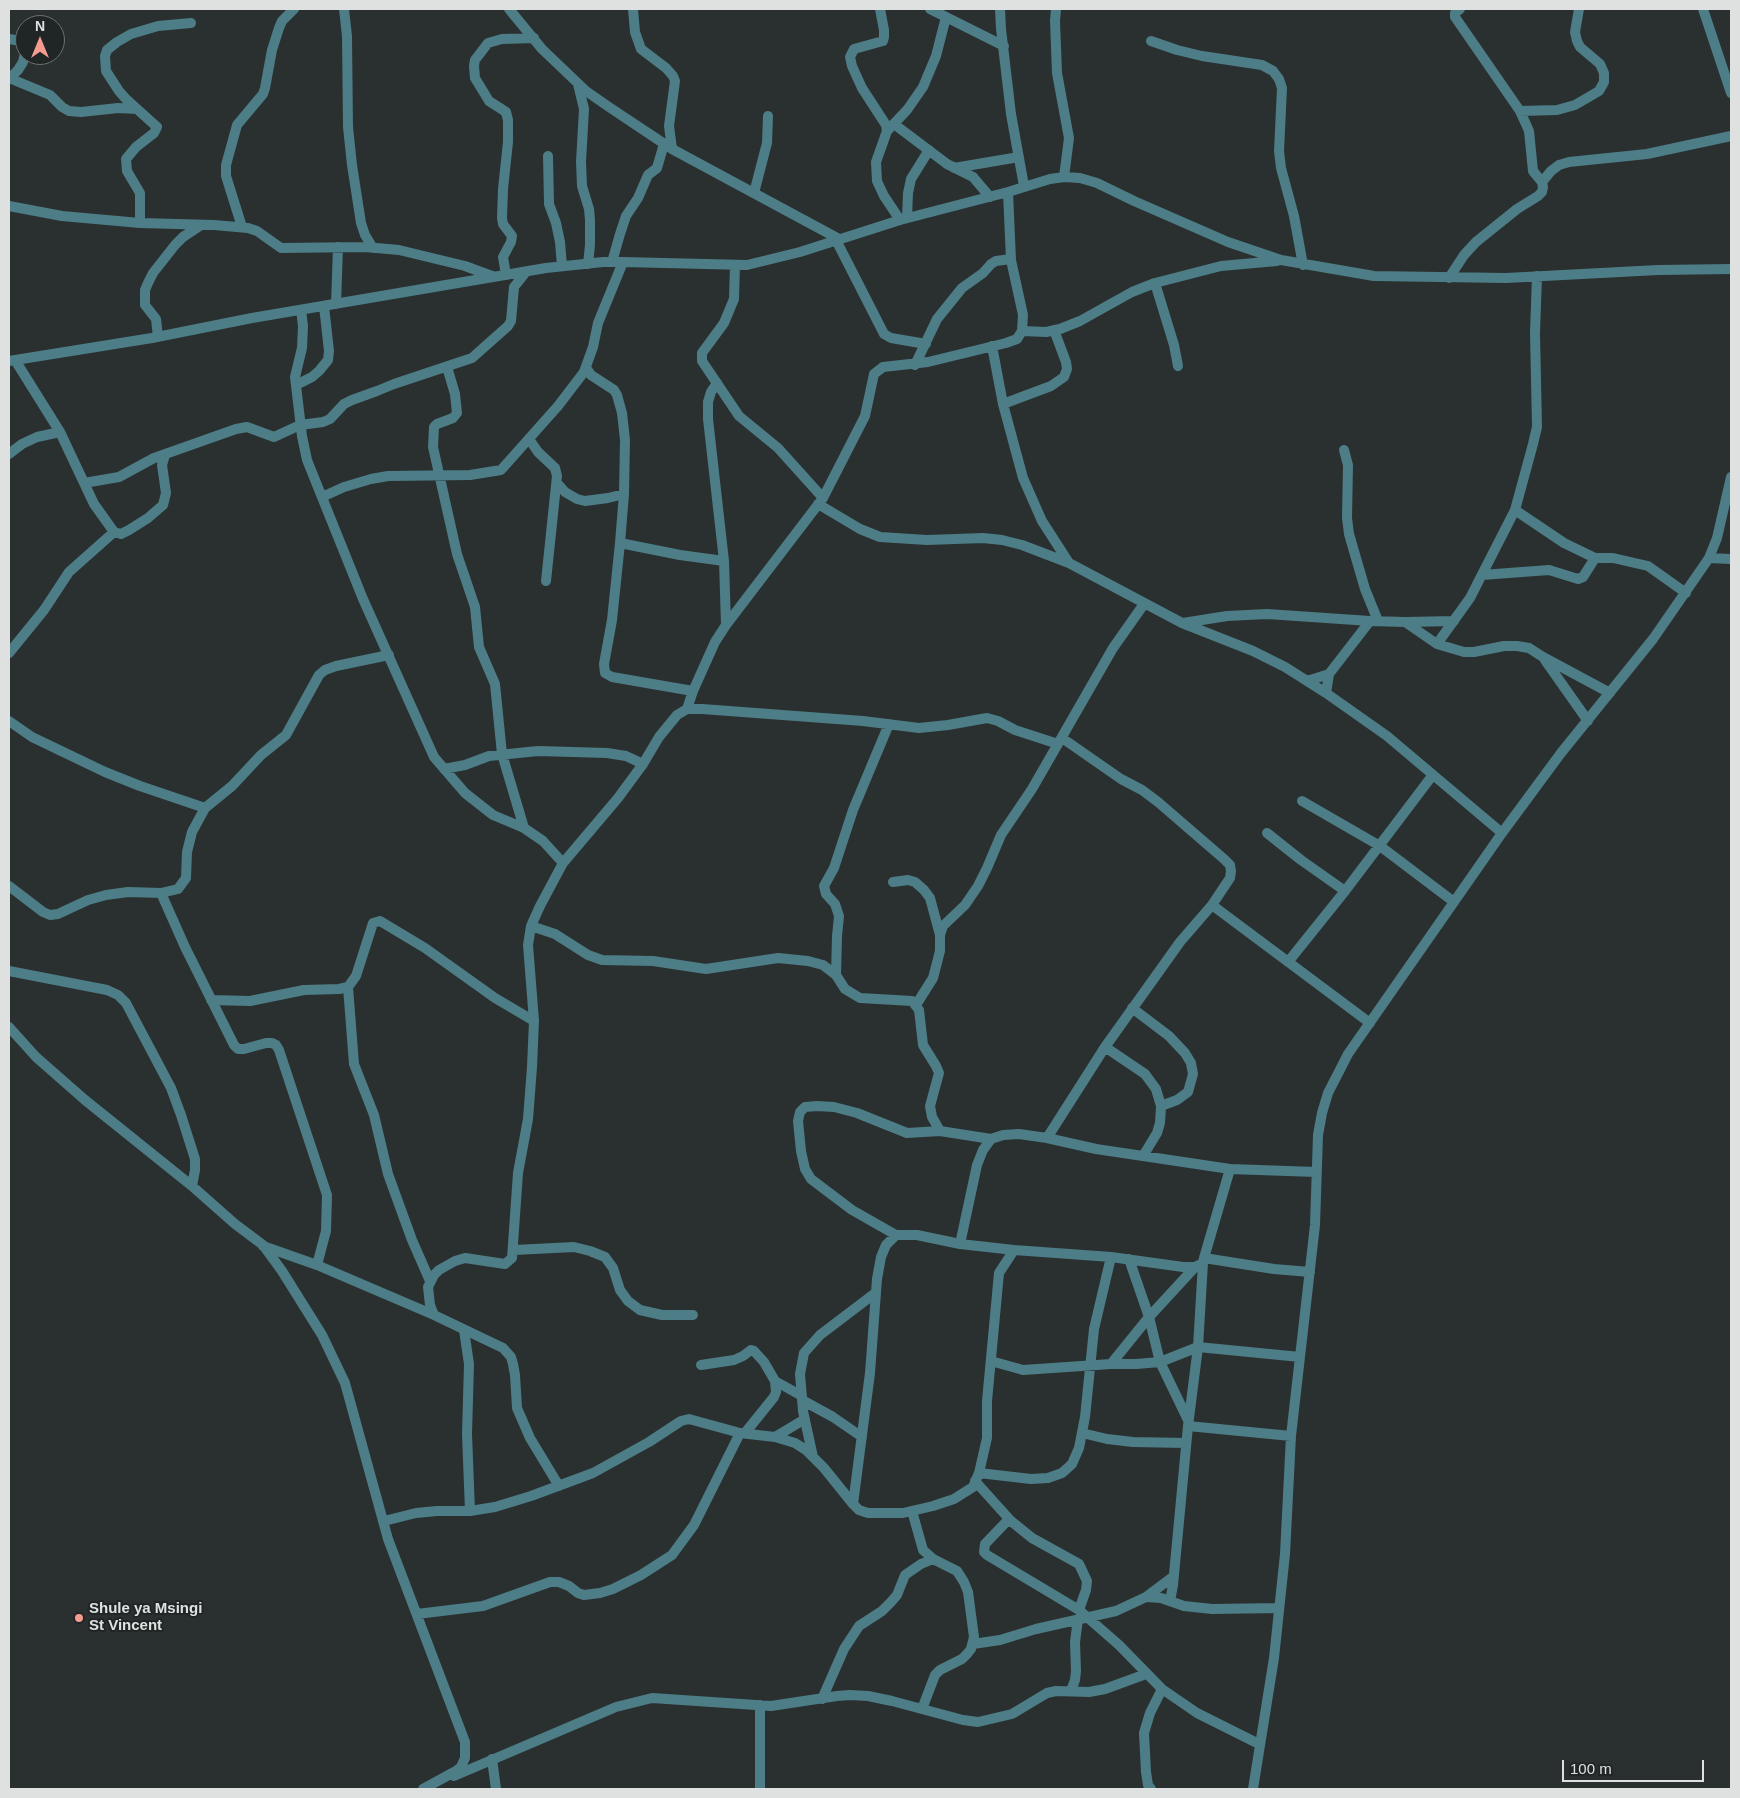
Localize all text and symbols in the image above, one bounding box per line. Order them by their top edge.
north arrow [15,15,65,65]
text: N [35,18,45,34]
place label: Shule ya Msingi St Vincent [89,1600,202,1635]
marker: Shule ya Msingi St Vincent [73,1612,85,1624]
scale bar [1565,1750,1708,1782]
text: 100 m [1570,1760,1612,1777]

